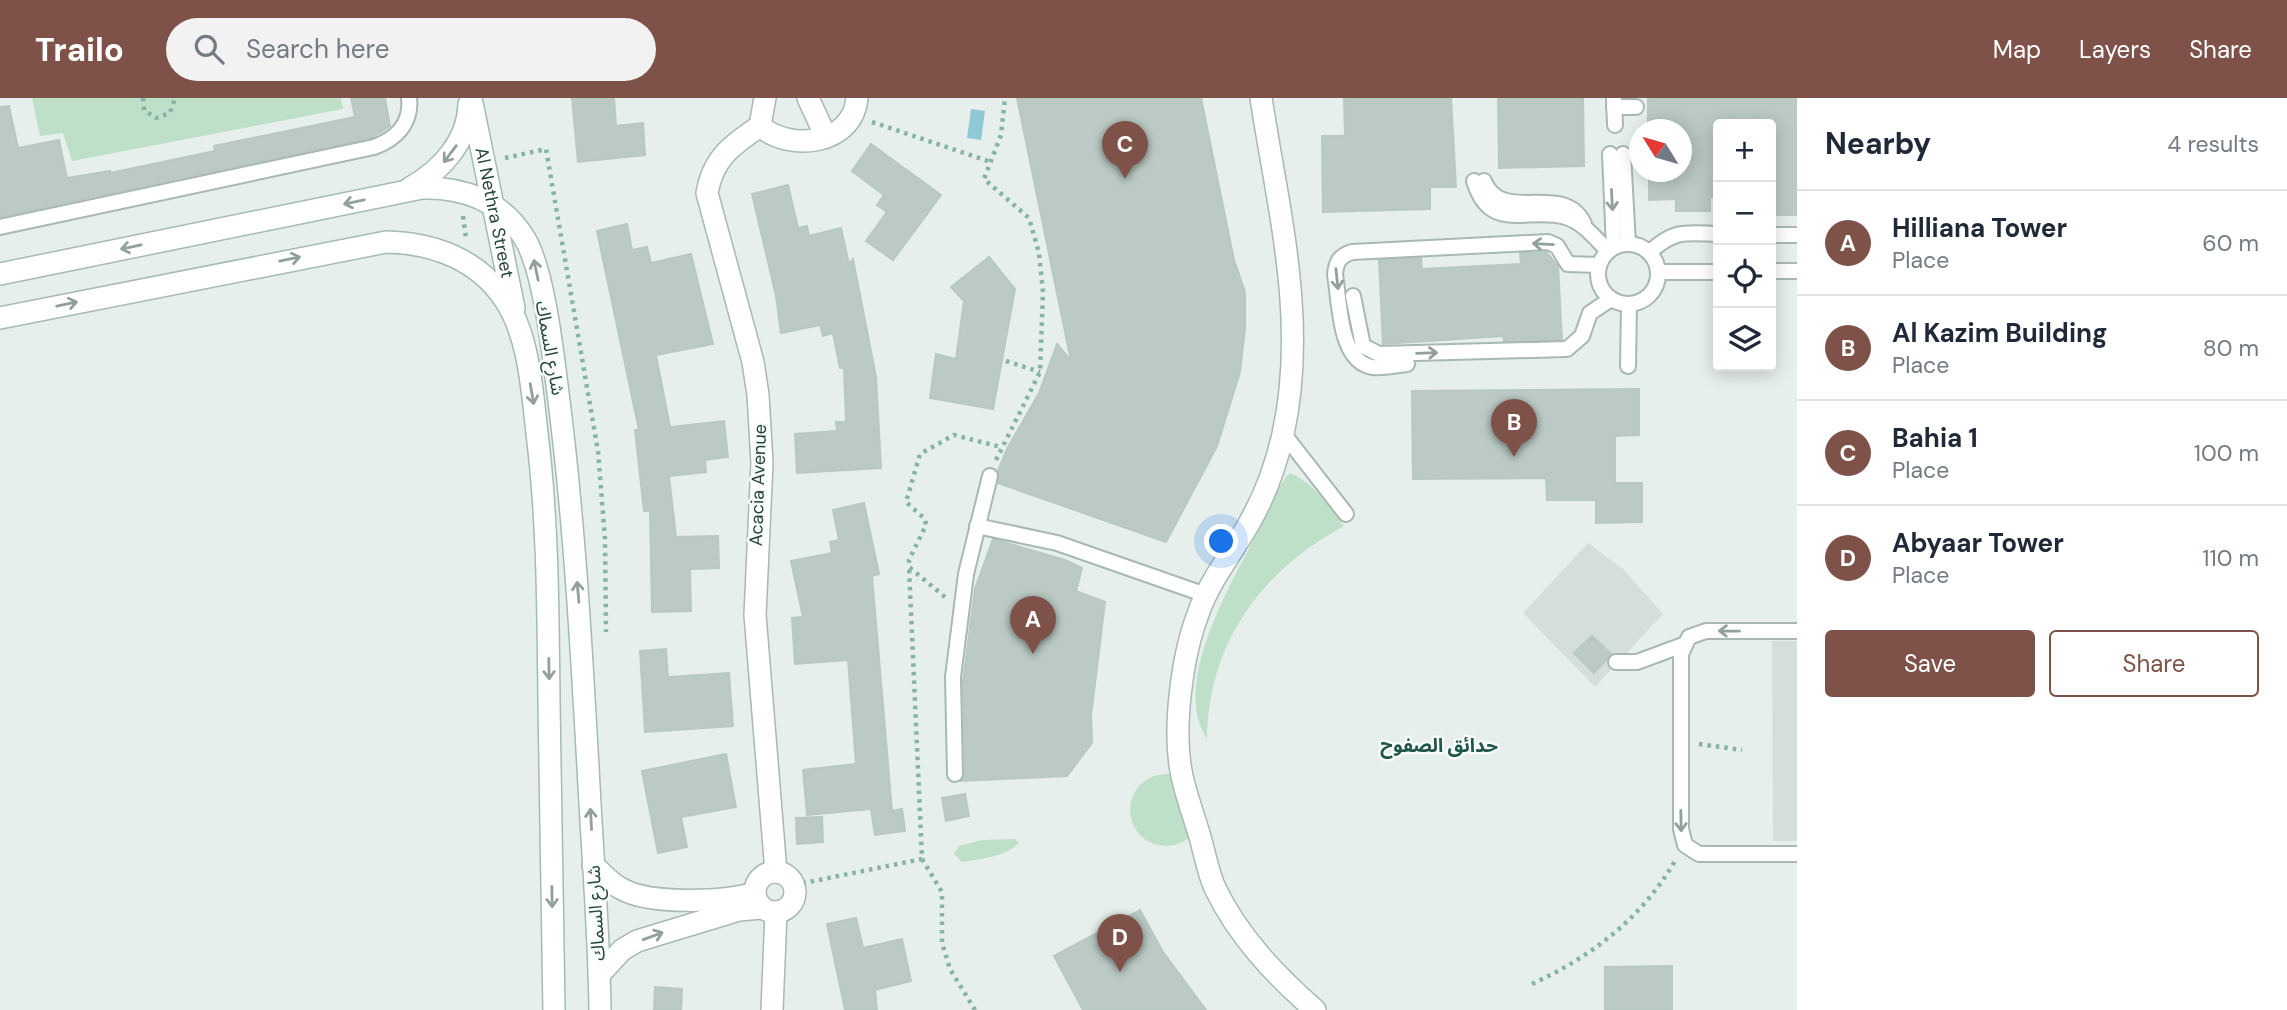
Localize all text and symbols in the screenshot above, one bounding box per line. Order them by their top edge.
search box [166,18,656,81]
text: Trailo [35,28,124,71]
icon: search [190,30,228,68]
text: Search here [246,32,389,66]
text: Map [1993,34,2041,65]
text: Layers [2079,34,2151,65]
text: Share [2189,34,2252,65]
north arrow [1629,119,1692,182]
map controls [1713,119,1776,371]
button: + [1713,119,1776,182]
pin: C [1102,121,1148,179]
text: Nearby [1825,124,1931,163]
text: 4 results [2167,129,2259,159]
one-way arrow [443,144,457,163]
street label: Al Nethra Street [469,145,520,280]
button: − [1713,182,1776,245]
one-way arrow [1606,189,1619,212]
one-way arrow [343,195,366,209]
text: Hilliana Tower [1892,211,2067,245]
text: A [1840,228,1856,258]
text: 60 m [2202,228,2259,258]
one-way arrow [1532,237,1555,250]
one-way arrow [120,241,143,254]
button: locate [1713,245,1776,308]
text: Place [1892,245,1949,275]
one-way arrow [278,252,301,265]
one-way arrow [528,259,542,282]
one-way arrow [1330,267,1343,289]
one-way arrow [55,297,78,311]
street label: شارع السماك [528,299,570,398]
button: layers [1713,308,1776,371]
text: Al Kazim Building [1892,316,2108,350]
text: B [1841,333,1855,363]
text: 80 m [2203,333,2259,363]
one-way arrow [1415,346,1438,360]
text: Place [1892,350,1949,380]
one-way arrow [525,382,539,405]
pin: B [1491,399,1537,457]
text: Bahia 1 [1892,421,1978,455]
street label: Acacia Avenue [744,424,772,546]
text: C [1840,438,1856,468]
text: 100 m [2194,438,2259,468]
text: Place [1892,455,1949,485]
your location [1204,524,1238,558]
text: Abyaar Tower [1892,526,2064,560]
text: D [1840,543,1856,573]
text: 110 m [2202,543,2259,573]
text: Place [1892,560,1949,590]
one-way arrow [571,582,584,604]
pin: A [1010,596,1056,654]
one-way arrow [1718,624,1741,638]
button: Save [1825,630,2035,697]
button: Share [2049,630,2259,697]
one-way arrow [542,657,556,680]
district label: حدائق الصفوح [1380,733,1498,759]
one-way arrow [584,808,597,831]
one-way arrow [1674,809,1688,832]
street label: شارع السماك [582,865,612,961]
one-way arrow [545,885,559,908]
pin: D [1097,914,1143,972]
one-way arrow [641,928,663,941]

